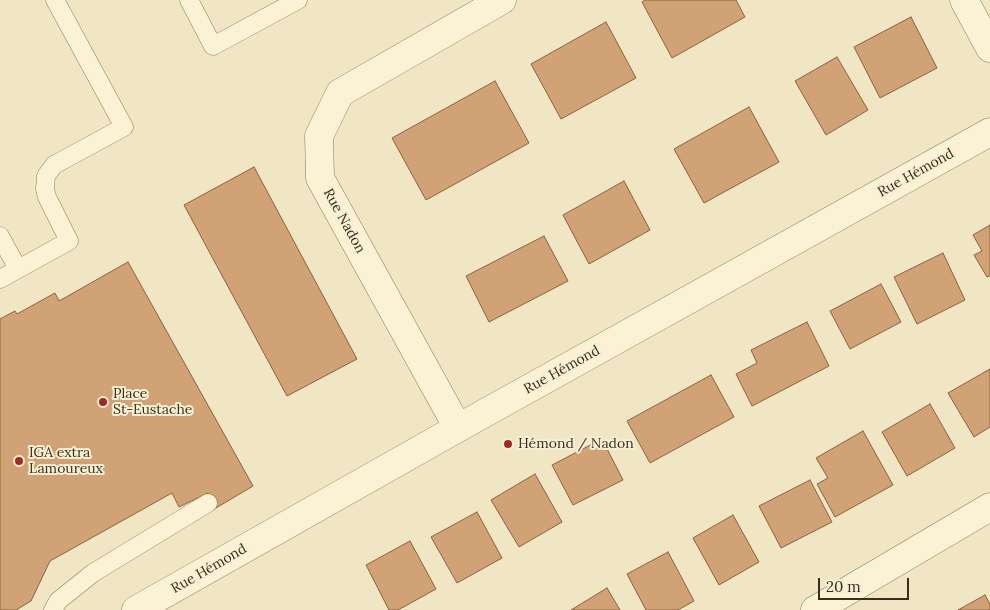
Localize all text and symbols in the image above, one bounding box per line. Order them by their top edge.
street label: Rue Hémond [875,145,957,201]
street label: Rue Nadon [319,186,369,256]
street label: Rue Hémond [521,342,603,398]
place label: Place St-Eustache [113,386,192,418]
marker: Place St-Eustache [97,396,109,408]
place label: Hémond / Nadon [518,436,634,452]
marker: Hémond / Nadon [502,438,514,450]
place label: IGA extra Lamoureux [29,445,103,478]
marker: IGA extra Lamoureux [13,455,25,467]
street label: Rue Hémond [168,541,250,597]
scale bar [820,568,911,600]
text: 20 m [826,577,861,596]

